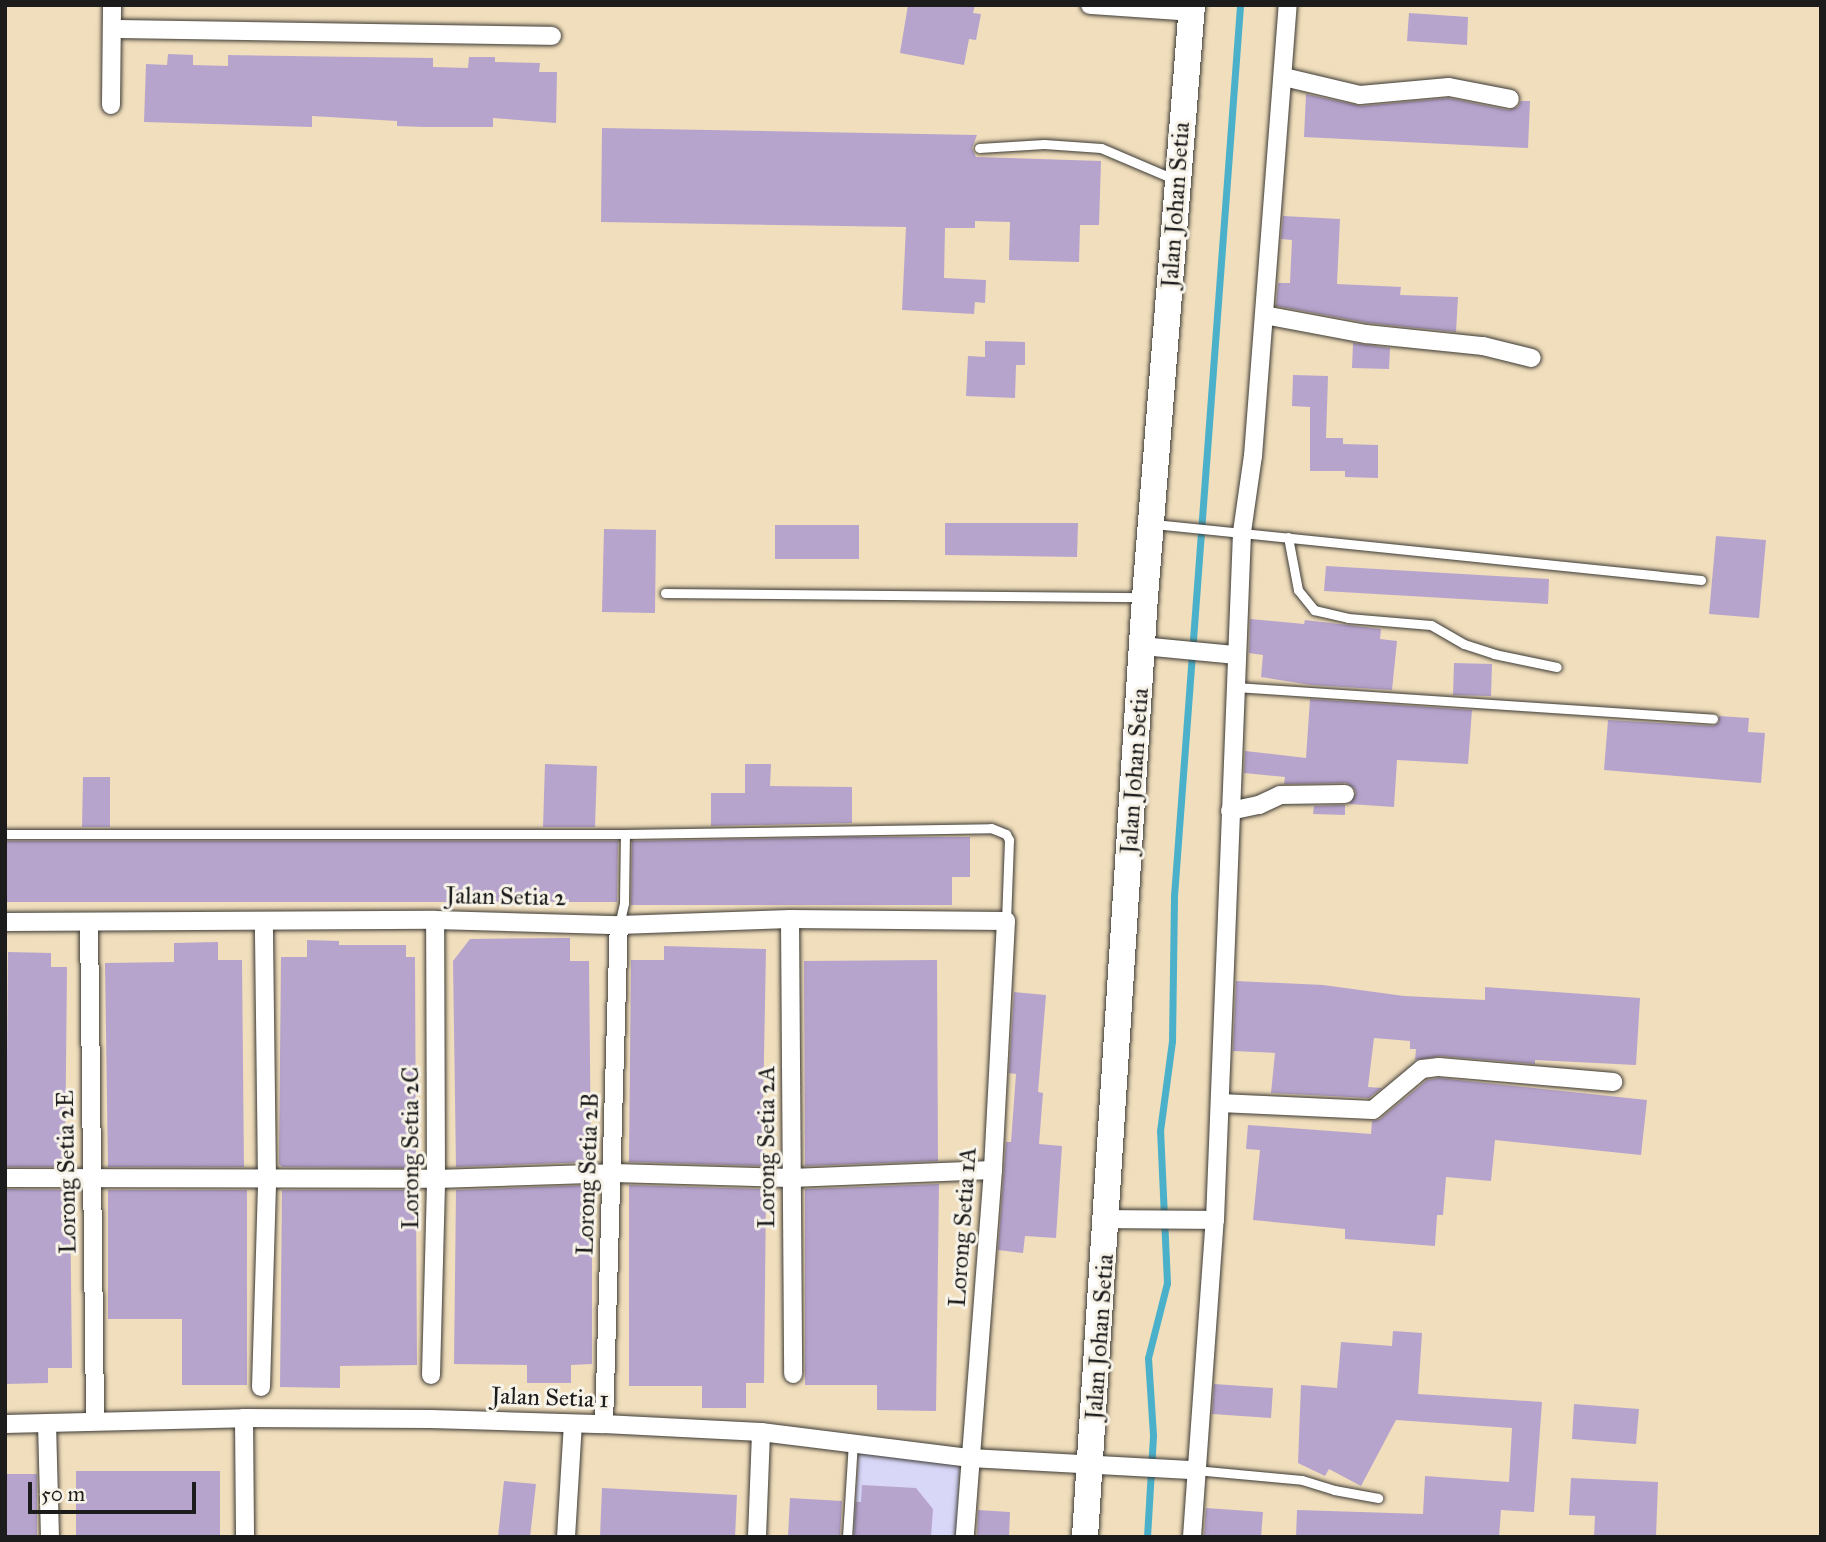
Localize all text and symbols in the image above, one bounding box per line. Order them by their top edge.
street label: Jalan Johan Setia [1156,121,1196,289]
street label: Jalan Johan Setia [1115,687,1155,855]
street label: Jalan Setia 2 [446,882,566,912]
street label: Lorong Setia 2A [753,1066,781,1228]
street label: Lorong Setia 2C [397,1067,425,1229]
street label: Lorong Setia 2E [51,1090,83,1254]
street label: Lorong Setia 2B [571,1092,605,1256]
street label: Lorong Setia 1A [943,1146,983,1308]
street label: Jalan Johan Setia [1080,1253,1120,1421]
street label: Jalan Setia 1 [491,1382,609,1414]
scale bar [32,1468,200,1512]
text: 50 m [41,1481,85,1507]

